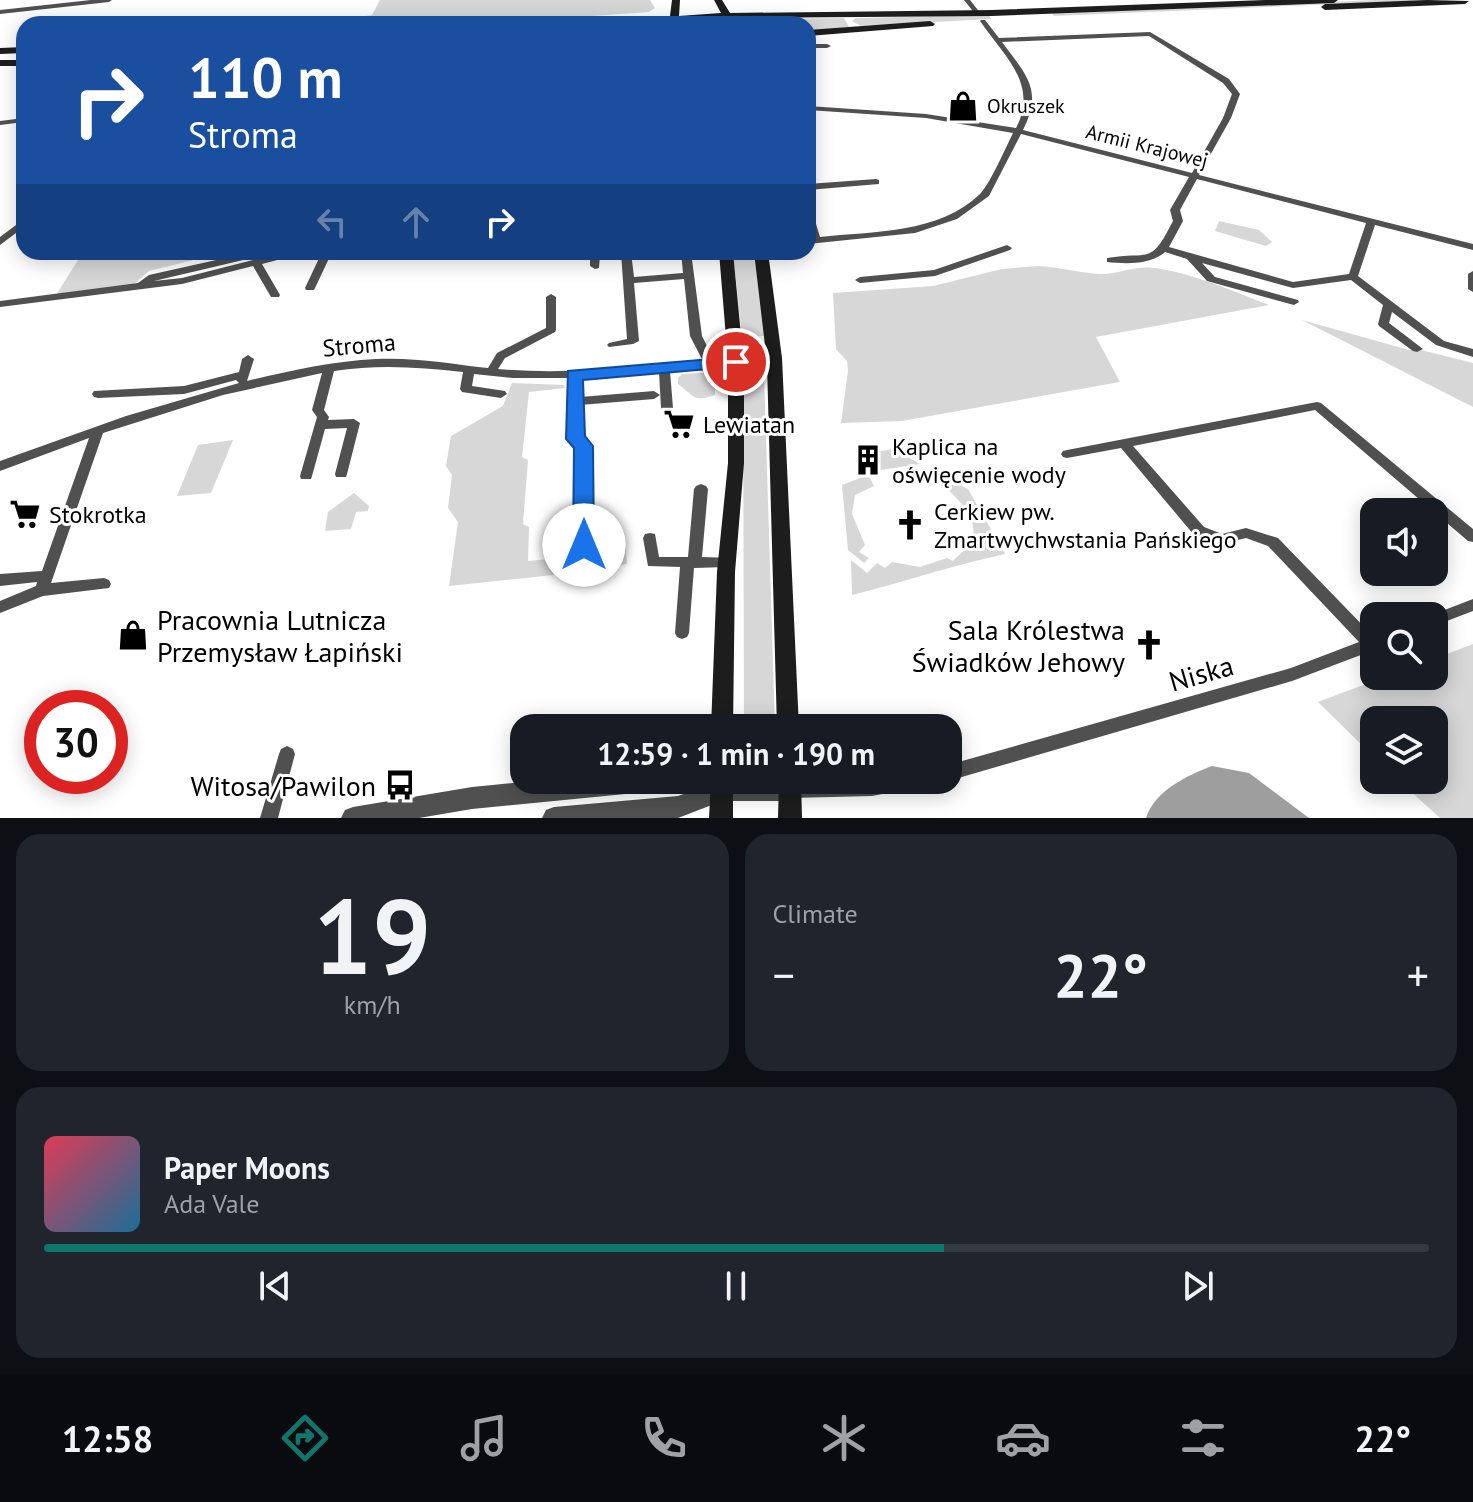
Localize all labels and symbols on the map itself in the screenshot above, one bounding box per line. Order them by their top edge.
shop icon: Okruszek [946,89,980,123]
place label: Okruszek [987,93,1065,119]
street label: Armii Krajowej [1083,118,1211,174]
street label: Stroma [321,326,397,364]
pin [702,328,770,396]
supermarket icon: Lewiatan [662,407,696,441]
place label: Lewiatan [703,409,795,440]
place label: Kaplica na oświęcenie wody [892,431,1066,490]
building icon: Kaplica na oświęcenie wody [851,443,885,477]
place label: Cerkiew pw. Zmartwychwstania Pańskiego [934,496,1237,555]
supermarket icon: Stokrotka [8,497,42,531]
place label: Stokrotka [49,499,147,530]
position arrow [542,503,626,587]
church icon: Cerkiew pw. Zmartwychwstania Pańskiego [893,508,927,542]
place label: Pracownia Lutnicza Przemysław Łapiński [157,601,403,670]
place label: Sala Królestwa Świadków Jehowy [912,611,1125,680]
shop icon: Pracownia Lutnicza Przemysław Łapiński [116,618,150,652]
church icon: Sala Królestwa Świadków Jehowy [1132,628,1166,662]
street label: Niska [1164,646,1238,700]
speed limit sign: 30 [24,690,128,794]
place label: Witosa/Pawilon [190,767,376,804]
bus stop icon: Witosa/Pawilon [383,768,417,802]

